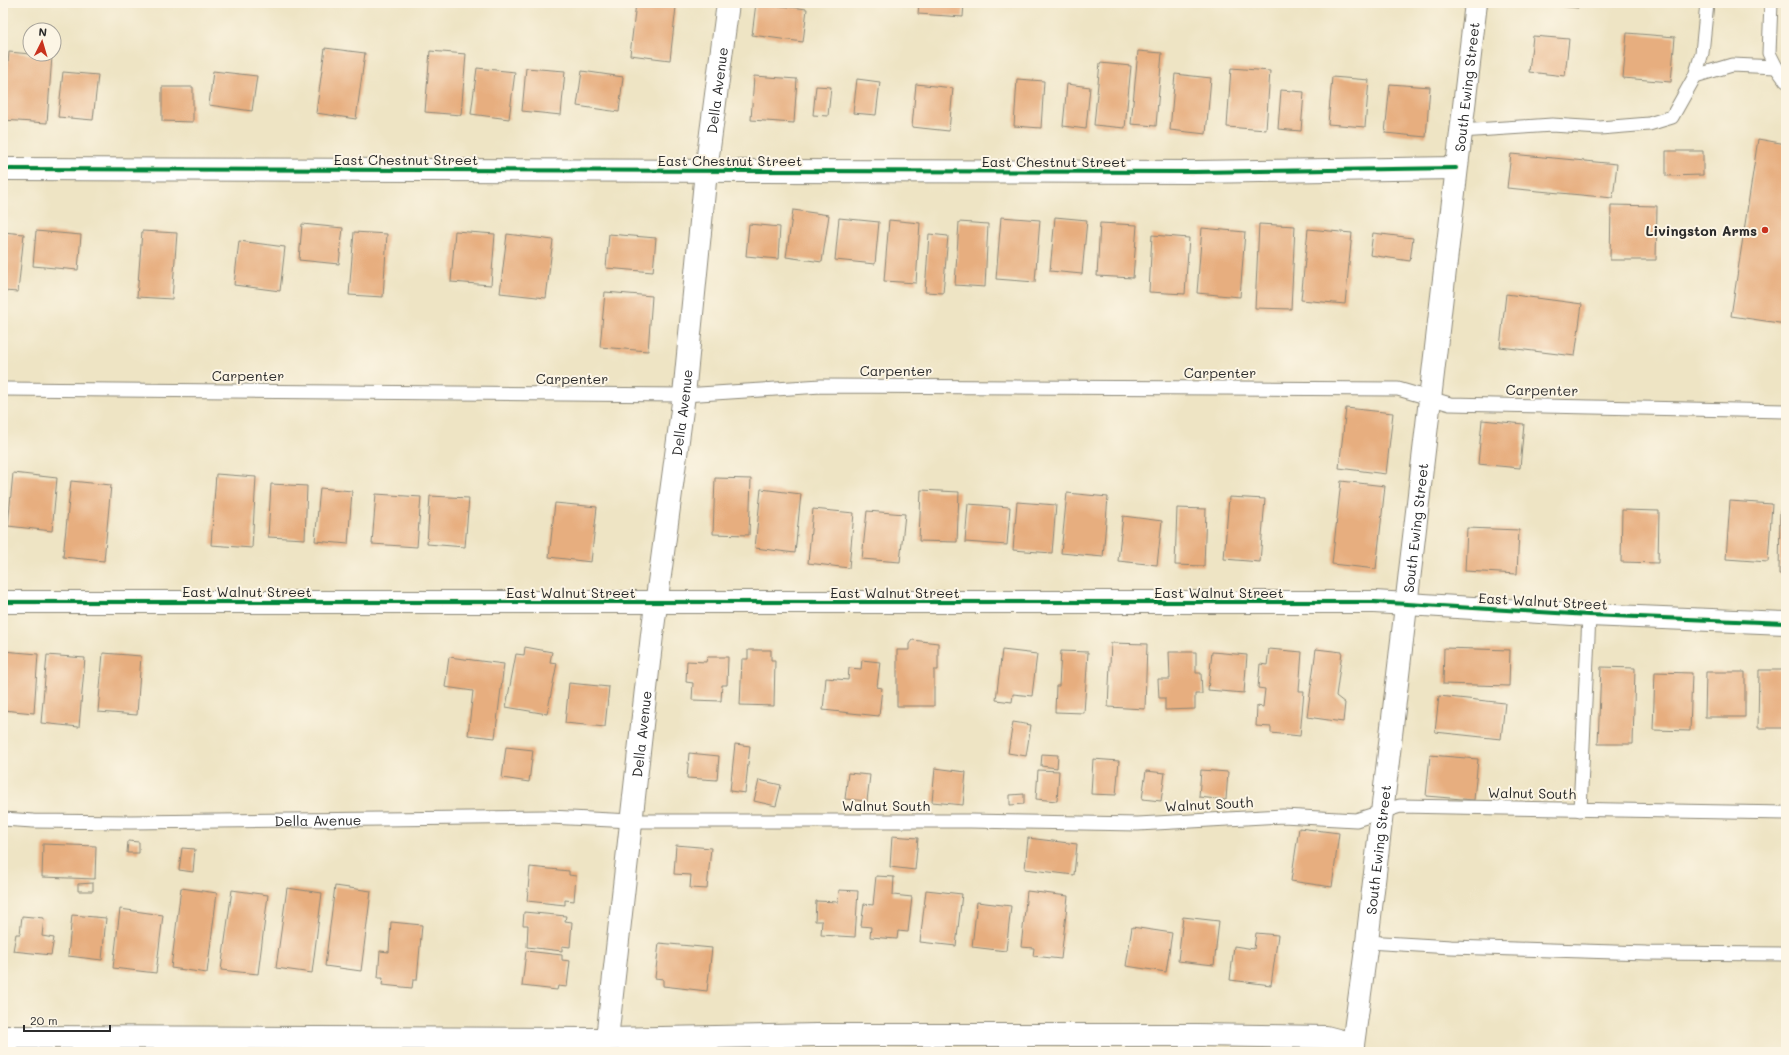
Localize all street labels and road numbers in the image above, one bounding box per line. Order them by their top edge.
street label: South Ewing Street [1449,21,1483,153]
street label: Della Avenue [701,46,732,135]
street label: East Chestnut Street [334,150,478,169]
street label: East Chestnut Street [658,151,802,170]
street label: East Chestnut Street [982,152,1126,171]
street label: Carpenter [860,361,932,380]
street label: Carpenter [1184,363,1256,382]
street label: Carpenter [212,366,284,385]
street label: Della Avenue [667,368,696,457]
street label: Carpenter [536,369,608,388]
street label: Carpenter [1506,380,1578,400]
street label: South Ewing Street [1398,462,1432,594]
street label: East Walnut Street [182,582,312,601]
street label: East Walnut Street [506,583,636,602]
street label: East Walnut Street [830,583,960,602]
street label: East Walnut Street [1154,583,1284,602]
street label: East Walnut Street [1478,588,1608,614]
street label: Della Avenue [627,690,655,778]
street label: Walnut South [1488,783,1577,803]
street label: South Ewing Street [1361,784,1395,916]
street label: Walnut South [1164,792,1254,816]
street label: Walnut South [842,796,930,815]
street label: Della Avenue [274,810,362,830]

